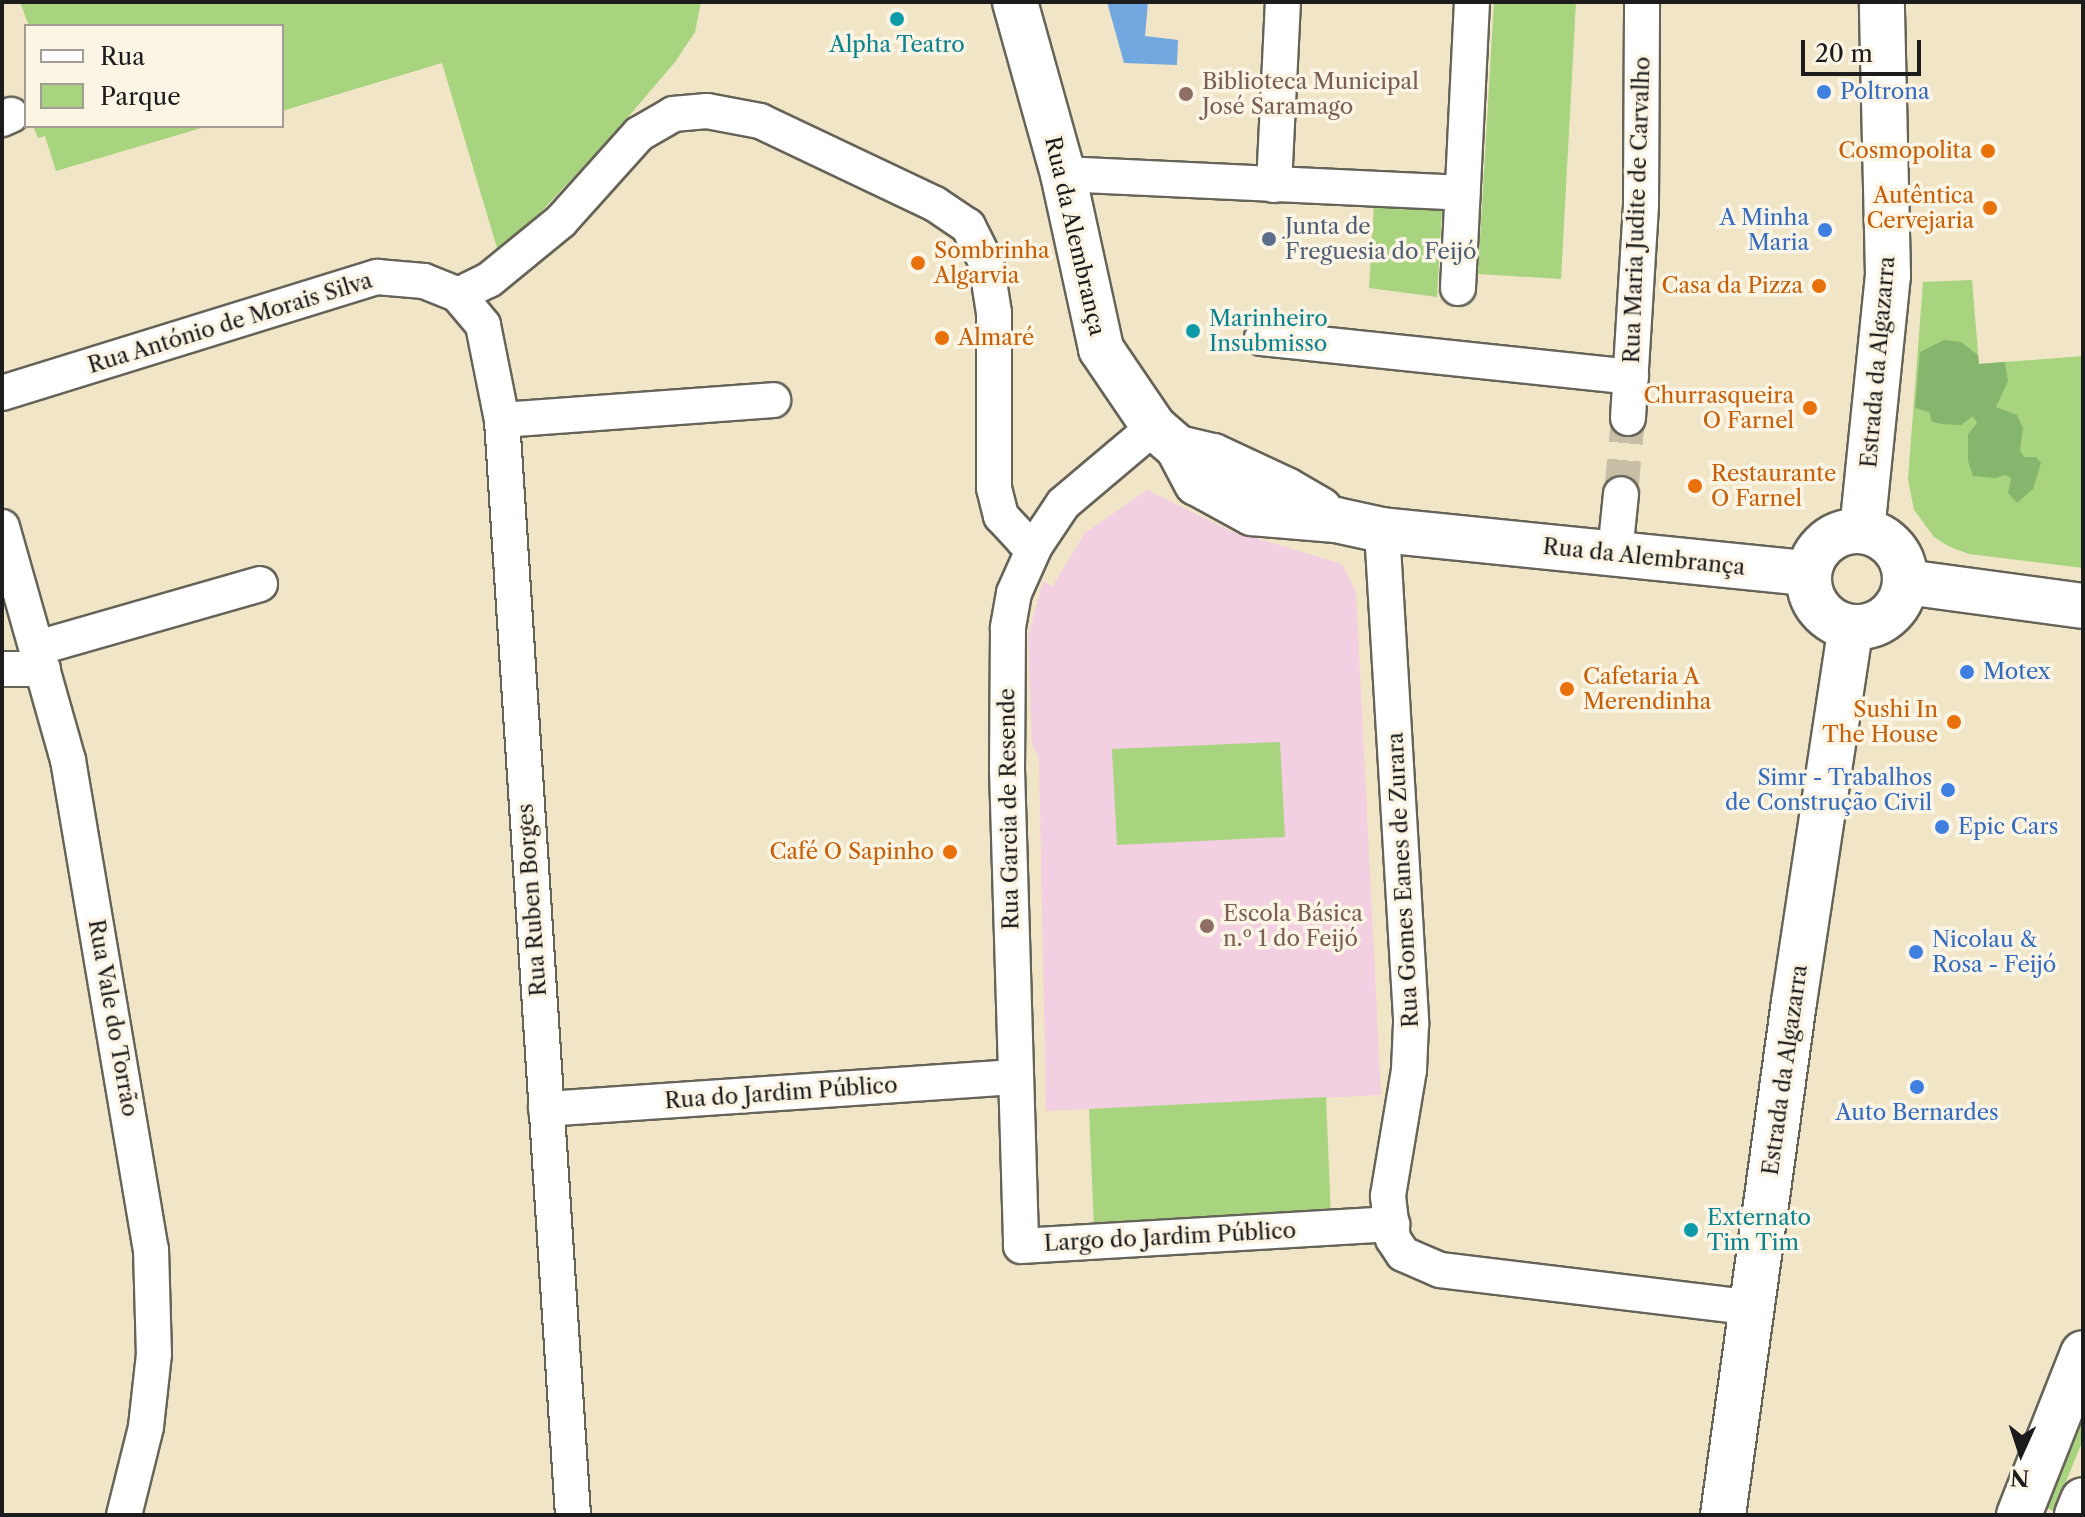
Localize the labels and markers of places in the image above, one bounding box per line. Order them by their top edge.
marker: Alpha Teatro [888,10,906,28]
place label: Alpha Teatro [829,32,965,58]
place label: Biblioteca Municipal José Saramago [1202,68,1419,120]
place label: Poltrona [1840,79,1930,105]
marker: Poltrona [1815,83,1833,101]
marker: Biblioteca Municipal José Saramago [1177,85,1195,103]
place label: Cosmopolita [1838,138,1972,164]
marker: Cosmopolita [1979,142,1997,160]
place label: Autêntica Cervejaria [1866,182,1974,234]
marker: Autêntica Cervejaria [1981,199,1999,217]
place label: A Minha Maria [1719,204,1809,256]
place label: Junta de Freguesia do Feijó [1285,213,1477,264]
marker: A Minha Maria [1816,221,1834,239]
marker: Junta de Freguesia do Feijó [1260,230,1278,248]
place label: Sombrinha Algarvia [934,237,1050,288]
marker: Sombrinha Algarvia [909,254,927,272]
place label: Casa da Pizza [1661,273,1803,299]
marker: Casa da Pizza [1810,277,1828,295]
place label: Marinheiro Insubmisso [1209,305,1328,356]
marker: Marinheiro Insubmisso [1184,322,1202,340]
place label: Almaré [958,325,1034,351]
marker: Almaré [933,329,951,347]
place label: Churrasqueira O Farnel [1643,382,1794,434]
marker: Churrasqueira O Farnel [1801,399,1819,417]
place label: Restaurante O Farnel [1711,460,1836,512]
marker: Restaurante O Farnel [1686,477,1704,495]
place label: Motex [1983,659,2050,685]
place label: Cafetaria A Merendinha [1583,663,1711,714]
marker: Motex [1958,663,1976,681]
marker: Cafetaria A Merendinha [1558,680,1576,698]
place label: Sushi In The House [1822,696,1938,748]
marker: Sushi In The House [1945,713,1963,731]
place label: Simr - Trabalhos de Construção Civil [1725,764,1932,816]
marker: Simr - Trabalhos de Construção Civil [1939,781,1957,799]
place label: Epic Cars [1958,814,2058,840]
marker: Epic Cars [1933,818,1951,836]
place label: Café O Sapinho [770,839,934,865]
marker: Café O Sapinho [941,843,959,861]
place label: Escola Básica n.º 1 do Feijó [1223,900,1363,952]
marker: Escola Básica n.º 1 do Feijó [1198,917,1216,935]
place label: Nicolau & Rosa - Feijó [1932,926,2056,978]
marker: Nicolau & Rosa - Feijó [1907,943,1925,961]
marker: Auto Bernardes [1908,1078,1926,1096]
place label: Auto Bernardes [1835,1100,1999,1126]
place label: Externato Tim Tim [1707,1204,1811,1256]
marker: Externato Tim Tim [1682,1221,1700,1239]

